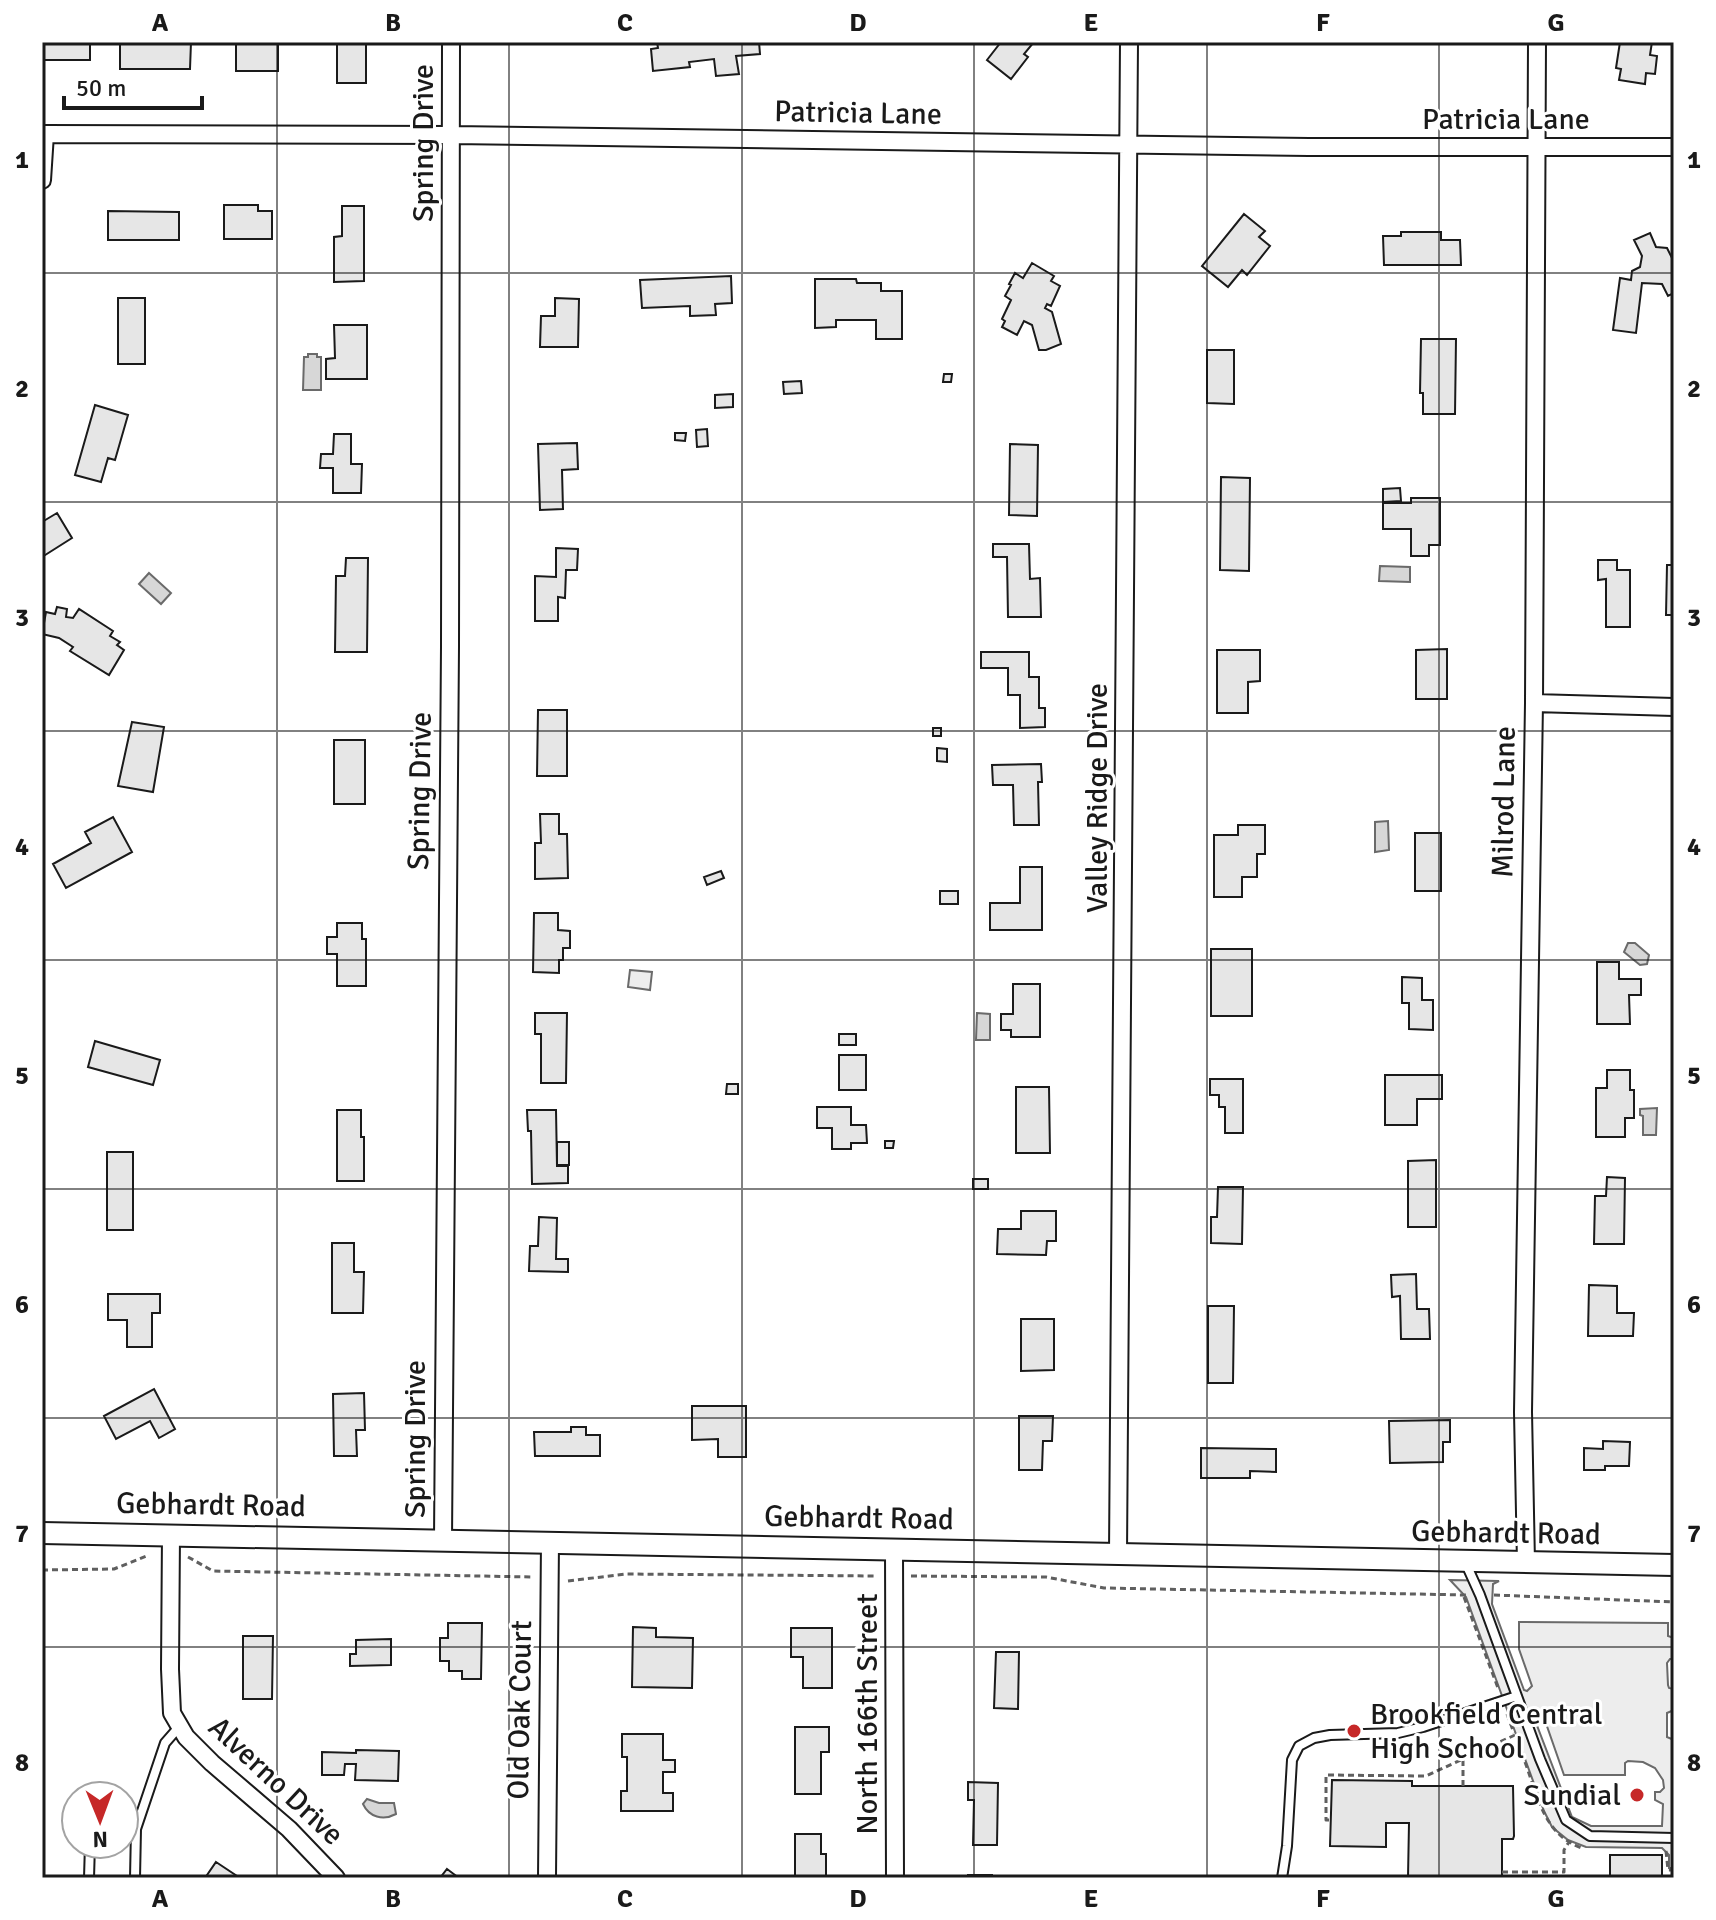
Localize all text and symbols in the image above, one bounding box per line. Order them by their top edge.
text: A [152,7,169,39]
text: B [385,7,401,39]
text: C [617,7,633,39]
text: D [849,7,867,39]
text: E [1084,7,1098,39]
text: F [1316,7,1330,39]
text: G [1547,7,1565,39]
scale bar [64,60,202,110]
street label: Spring Drive [405,64,442,222]
text: 50 m [76,73,126,103]
street label: Patricia Lane [774,93,942,133]
street label: Patricia Lane [1422,101,1590,138]
text: 1 [15,144,29,176]
text: 1 [1687,144,1701,176]
text: 2 [15,373,29,405]
text: 2 [1687,373,1701,405]
text: 3 [15,602,29,634]
text: 3 [1687,602,1701,634]
street label: Valley Ridge Drive [1079,683,1116,913]
street label: Spring Drive [400,712,440,870]
street label: Milrod Lane [1484,726,1524,878]
text: 4 [15,831,29,863]
text: 4 [1687,831,1701,863]
text: 5 [15,1060,29,1092]
text: 5 [1687,1060,1701,1092]
text: 6 [15,1289,29,1321]
text: 6 [1687,1289,1701,1321]
street label: Spring Drive [397,1360,434,1518]
street label: Gebhardt Road [116,1485,306,1525]
street label: Gebhardt Road [764,1498,954,1538]
street label: Gebhardt Road [1411,1513,1601,1553]
text: 7 [15,1518,29,1550]
text: 7 [1687,1518,1701,1550]
street label: North 166th Street [849,1593,886,1835]
street label: Old Oak Court [500,1620,540,1800]
place label: Brookfield Central High School [1370,1696,1603,1767]
street label: Alverno Drive [201,1709,351,1853]
marker: Brookfield Central High School [1345,1722,1363,1740]
text: 8 [15,1747,29,1779]
text: 8 [1687,1747,1701,1779]
place label: Sundial [1524,1777,1621,1814]
north arrow [60,1780,140,1860]
marker: Sundial [1628,1786,1646,1804]
text: N [92,1826,108,1853]
text: A [152,1883,169,1915]
text: B [385,1883,401,1915]
text: C [617,1883,633,1915]
text: D [849,1883,867,1915]
text: E [1084,1883,1098,1915]
text: F [1316,1883,1330,1915]
text: G [1547,1883,1565,1915]

